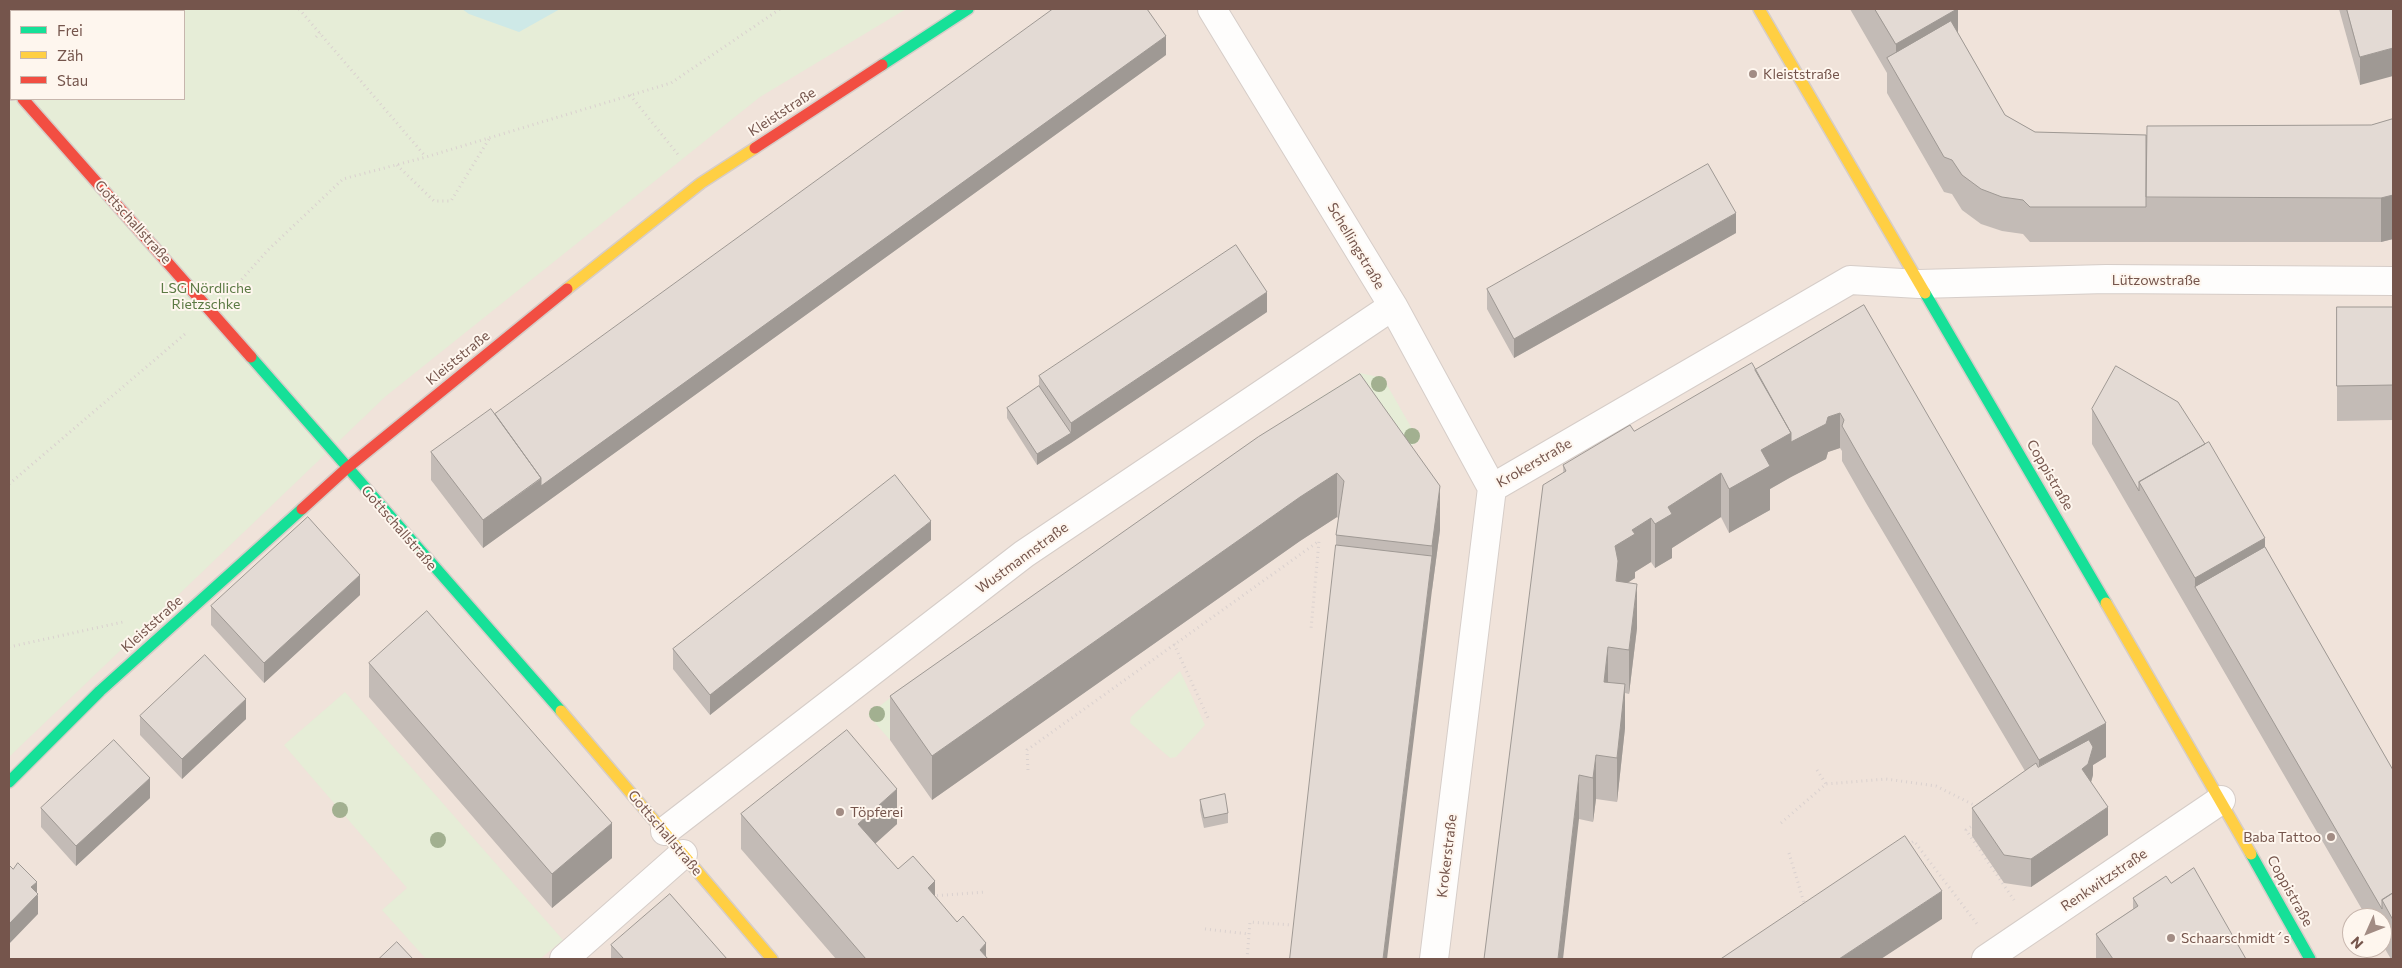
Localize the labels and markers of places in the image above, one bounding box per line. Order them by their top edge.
place label: Kleiststraße [1763,66,1840,82]
marker: Kleiststraße [1747,68,1759,80]
place label: Töpferei [850,804,903,820]
marker: Töpferei [834,806,846,818]
place label: Baba Tattoo [2243,829,2321,845]
marker: Baba Tattoo [2325,831,2337,843]
place label: Schaarschmidt´s [2181,930,2290,946]
marker: Schaarschmidt´s [2165,932,2177,944]

